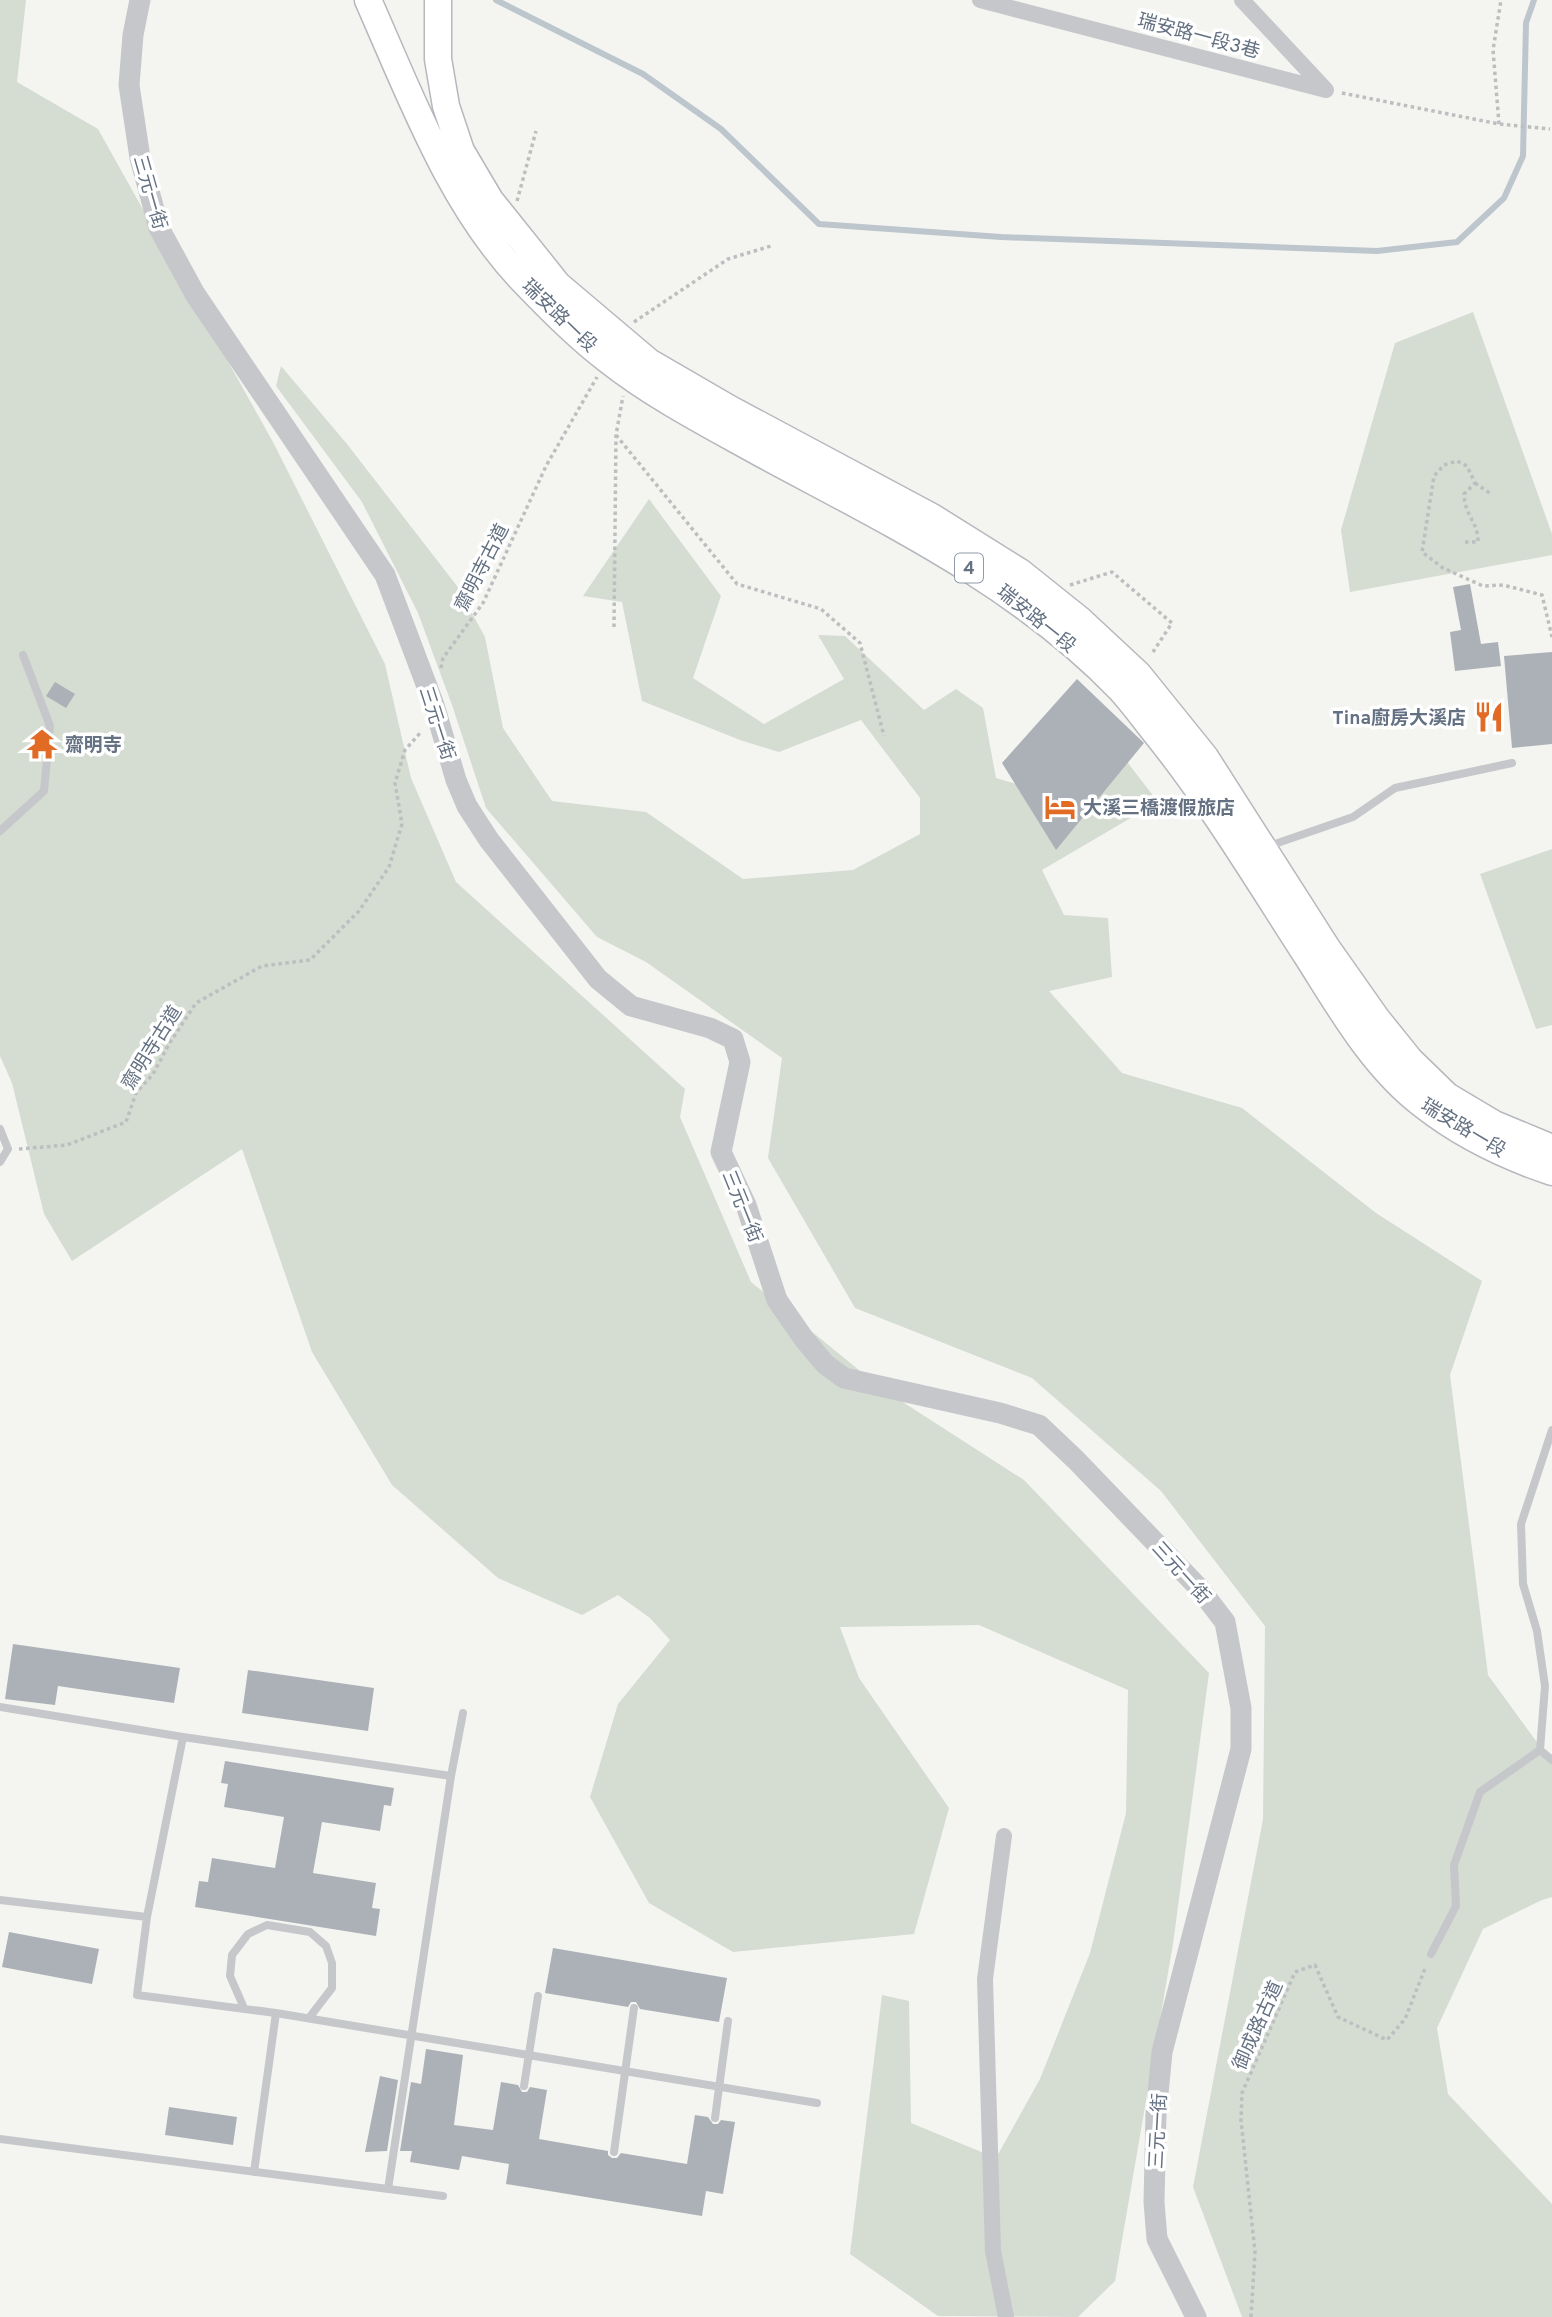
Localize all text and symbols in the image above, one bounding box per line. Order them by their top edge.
street label: 瑞安路一段3巷 [1135,9,1262,65]
street label: 三元一街 [127,153,171,232]
street label: 瑞安路一段 [516,275,601,358]
street label: 齋明寺古道 [451,520,515,616]
road number: 4 [955,554,983,582]
street label: 瑞安路一段 [991,580,1080,659]
street label: 三元一街 [413,684,459,763]
restaurant icon: Tina廚房大溪店 [1472,700,1506,734]
place label: Tina廚房大溪店 [1332,707,1466,731]
temple icon: 齋明寺 [25,727,59,761]
place label: 齋明寺 [65,734,122,758]
hotel icon: 大溪三橋渡假旅店 [1043,790,1077,824]
place label: 大溪三橋渡假旅店 [1083,797,1235,821]
street label: 齋明寺古道 [117,1001,188,1095]
street label: 瑞安路一段 [1416,1094,1510,1163]
street label: 三元一街 [716,1167,767,1246]
street label: 三元一街 [1146,1537,1215,1610]
street label: 御成路古道 [1229,1978,1289,2074]
street label: 三元一街 [1145,2093,1173,2170]

